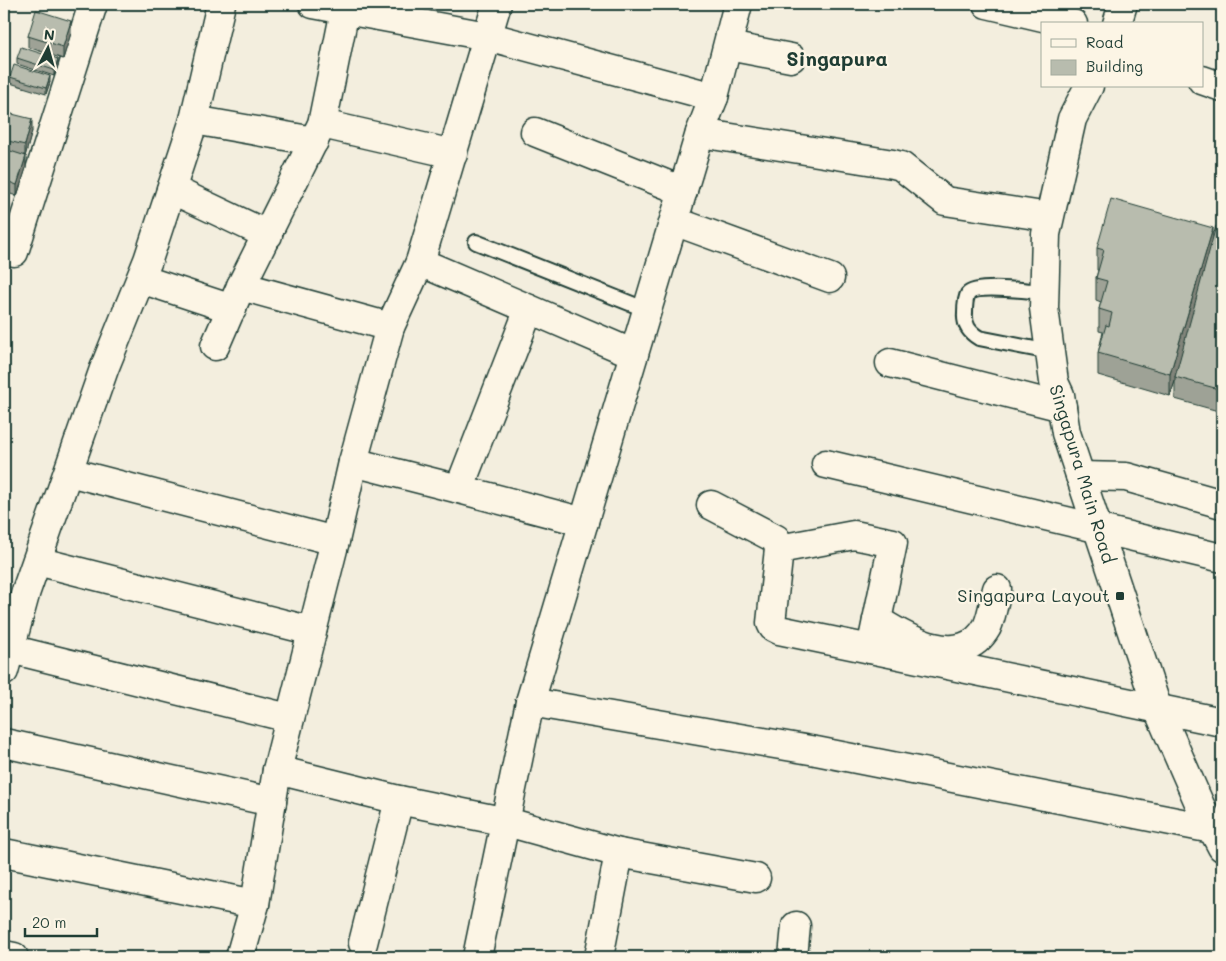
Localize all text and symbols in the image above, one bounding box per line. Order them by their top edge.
north arrow [22,22,72,72]
legend [1041,22,1204,88]
text: N [43,25,56,45]
text: Road [1086,32,1123,52]
district label: Singapura [786,45,888,71]
text: Building [1086,56,1143,76]
street label: Singapura Main Road [1044,381,1122,566]
place label: Singapura Layout [957,583,1110,607]
marker: Singapura Layout [1114,590,1126,602]
scale bar [25,906,98,938]
text: 20 m [32,912,66,932]

